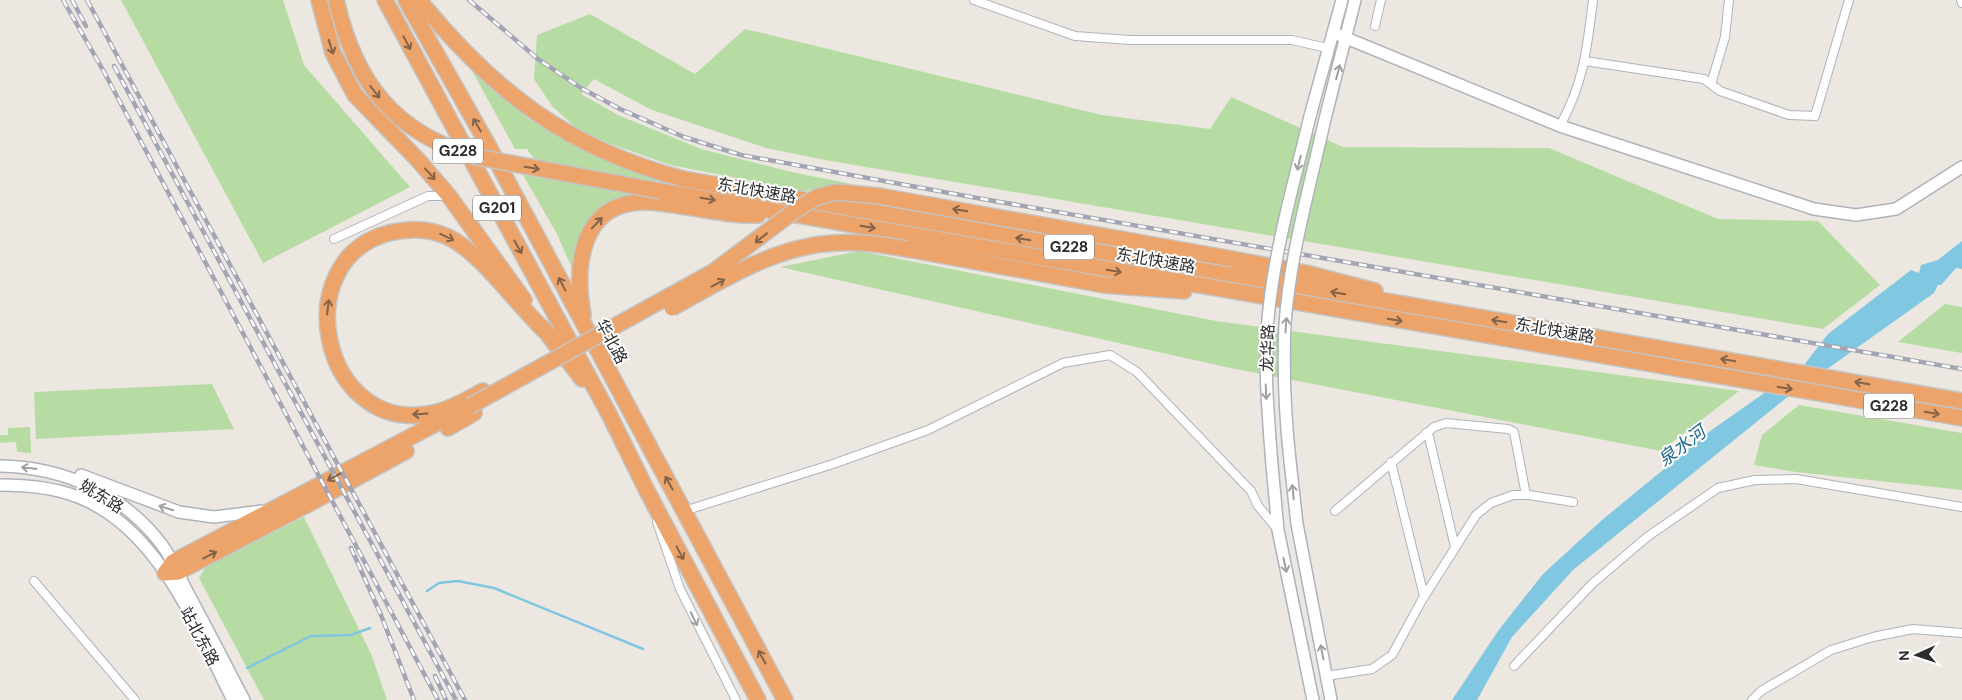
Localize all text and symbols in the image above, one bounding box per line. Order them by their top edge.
one-way arrow [403,35,412,50]
one-way arrow [327,39,336,54]
one-way arrow [1334,64,1343,80]
one-way arrow [369,85,380,98]
one-way arrow [472,119,482,133]
road number: G228 [433,138,483,164]
one-way arrow [1294,155,1303,171]
one-way arrow [524,163,540,173]
one-way arrow [424,167,436,180]
street label: 东北快速路 [716,173,798,208]
one-way arrow [699,195,715,205]
road number: G201 [473,196,521,220]
one-way arrow [953,205,969,215]
one-way arrow [591,217,603,229]
one-way arrow [859,223,875,233]
one-way arrow [754,232,767,243]
one-way arrow [440,233,455,243]
one-way arrow [1016,233,1032,243]
road number: G228 [1044,234,1094,260]
one-way arrow [514,240,524,254]
street label: 东北快速路 [1115,243,1197,278]
one-way arrow [1105,266,1121,276]
one-way arrow [557,277,566,292]
one-way arrow [710,278,725,287]
one-way arrow [1331,288,1347,298]
one-way arrow [323,299,333,315]
street label: 东北快速路 [1514,313,1596,348]
street label: 华北路 [591,315,632,367]
one-way arrow [1386,315,1402,325]
one-way arrow [1491,315,1507,325]
one-way arrow [1281,317,1290,333]
street label: 龙华路 [1256,324,1279,372]
one-way arrow [1720,355,1736,365]
one-way arrow [1855,378,1871,388]
one-way arrow [1262,384,1271,400]
one-way arrow [1777,384,1793,394]
road number: G228 [1864,394,1914,418]
one-way arrow [1924,409,1940,419]
one-way arrow [413,410,429,419]
water label: 泉水河 [1653,418,1713,472]
one-way arrow [21,463,37,473]
one-way arrow [326,472,341,482]
street label: 姚东路 [76,475,128,518]
one-way arrow [664,475,674,490]
one-way arrow [1288,485,1298,501]
one-way arrow [159,503,175,513]
one-way arrow [676,545,685,560]
one-way arrow [202,550,217,559]
one-way arrow [1281,557,1290,573]
street label: 站北东路 [175,603,224,669]
one-way arrow [690,611,699,626]
north arrow [1892,630,1942,680]
one-way arrow [1316,645,1326,661]
one-way arrow [757,650,766,665]
text: N [1895,650,1913,661]

